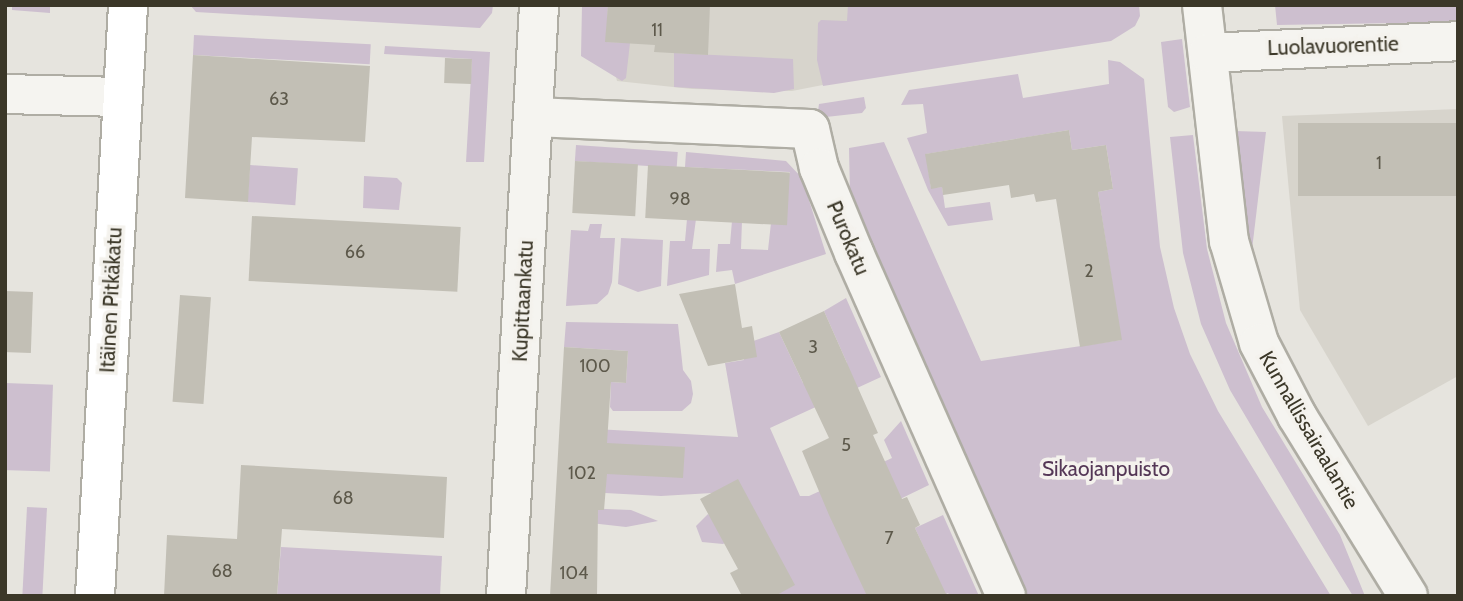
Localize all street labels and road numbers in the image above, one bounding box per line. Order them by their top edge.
street label: Luolavuorentie [1267,31,1399,61]
street label: Purokatu [821,197,875,279]
street label: Itäinen Pitkäkatu [95,227,127,373]
street label: Kupittaankatu [507,240,539,362]
street label: Kunnallissairaalantie [1254,347,1364,513]

